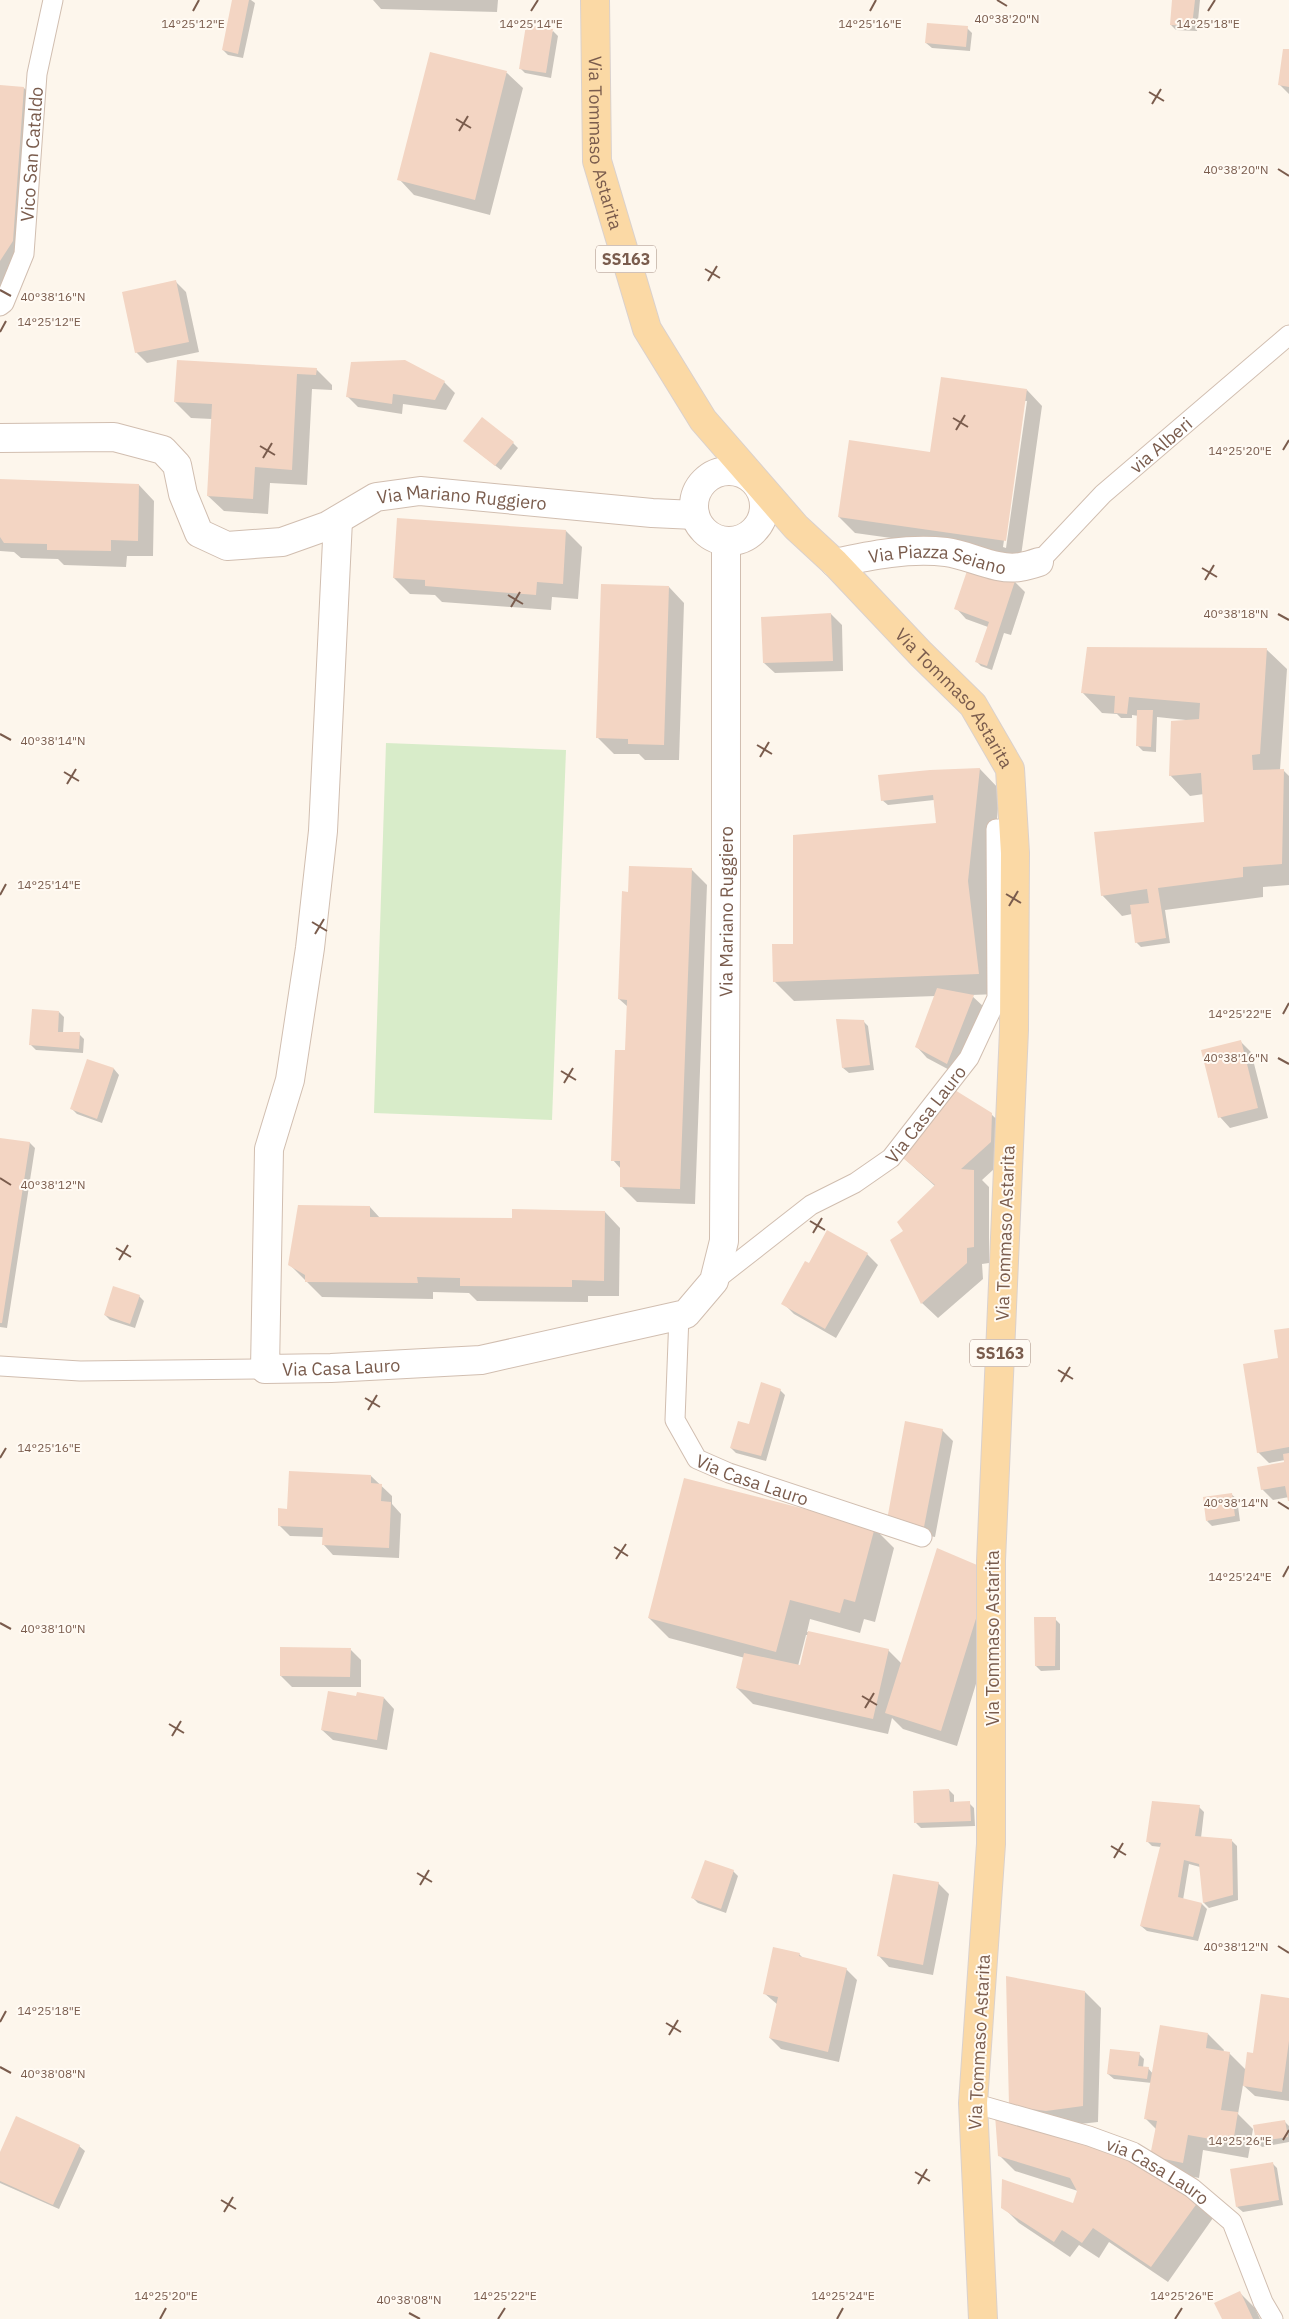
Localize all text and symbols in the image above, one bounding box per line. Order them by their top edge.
text: 40°38'20"N [974,11,1040,26]
text: 14°25'12"E [161,16,225,31]
text: 14°25'14"E [499,16,563,31]
text: 14°25'16"E [838,16,902,31]
text: 14°25'18"E [1176,16,1240,31]
street label: Via Tommaso Astarita [584,56,628,233]
street label: Vico San Cataldo [15,86,48,223]
text: 40°38'20"N [1203,162,1269,177]
road number: SS163 [596,245,656,272]
text: 40°38'16"N [20,289,86,304]
text: 14°25'12"E [17,314,81,329]
street label: via Alberi [1124,412,1197,478]
text: 14°25'20"E [1208,443,1272,458]
street label: Via Mariano Ruggiero [375,480,548,514]
street label: Via Piazza Seiano [867,539,1008,579]
text: 40°38'18"N [1203,606,1269,621]
street label: Via Tommaso Astarita [891,623,1019,773]
text: 40°38'14"N [20,733,86,748]
street label: Via Mariano Ruggiero [714,826,738,997]
text: 14°25'14"E [17,877,81,892]
text: 14°25'22"E [1208,1006,1272,1021]
text: 40°38'16"N [1203,1050,1269,1065]
street label: Via Casa Lauro [880,1060,971,1168]
street label: Via Tommaso Astarita [990,1144,1020,1321]
text: 40°38'12"N [20,1177,86,1192]
road number: SS163 [970,1340,1030,1366]
street label: Via Casa Lauro [282,1353,401,1380]
text: 14°25'16"E [17,1440,81,1455]
street label: Via Casa Lauro [692,1448,812,1510]
text: 40°38'14"N [1203,1495,1269,1510]
street label: Via Tommaso Astarita [981,1550,1004,1726]
text: 14°25'24"E [1208,1569,1272,1584]
text: 40°38'10"N [20,1621,86,1636]
text: 40°38'12"N [1203,1939,1269,1954]
street label: Via Tommaso Astarita [963,1953,995,2130]
text: 14°25'18"E [17,2003,81,2018]
text: 40°38'08"N [20,2066,86,2081]
street label: via Casa Lauro [1103,2132,1214,2209]
text: 14°25'26"E [1208,2133,1272,2148]
text: 14°25'20"E [134,2288,198,2303]
text: 14°25'22"E [473,2288,537,2303]
text: 14°25'24"E [811,2288,875,2303]
text: 14°25'26"E [1150,2288,1214,2303]
text: 40°38'08"N [376,2292,442,2307]

